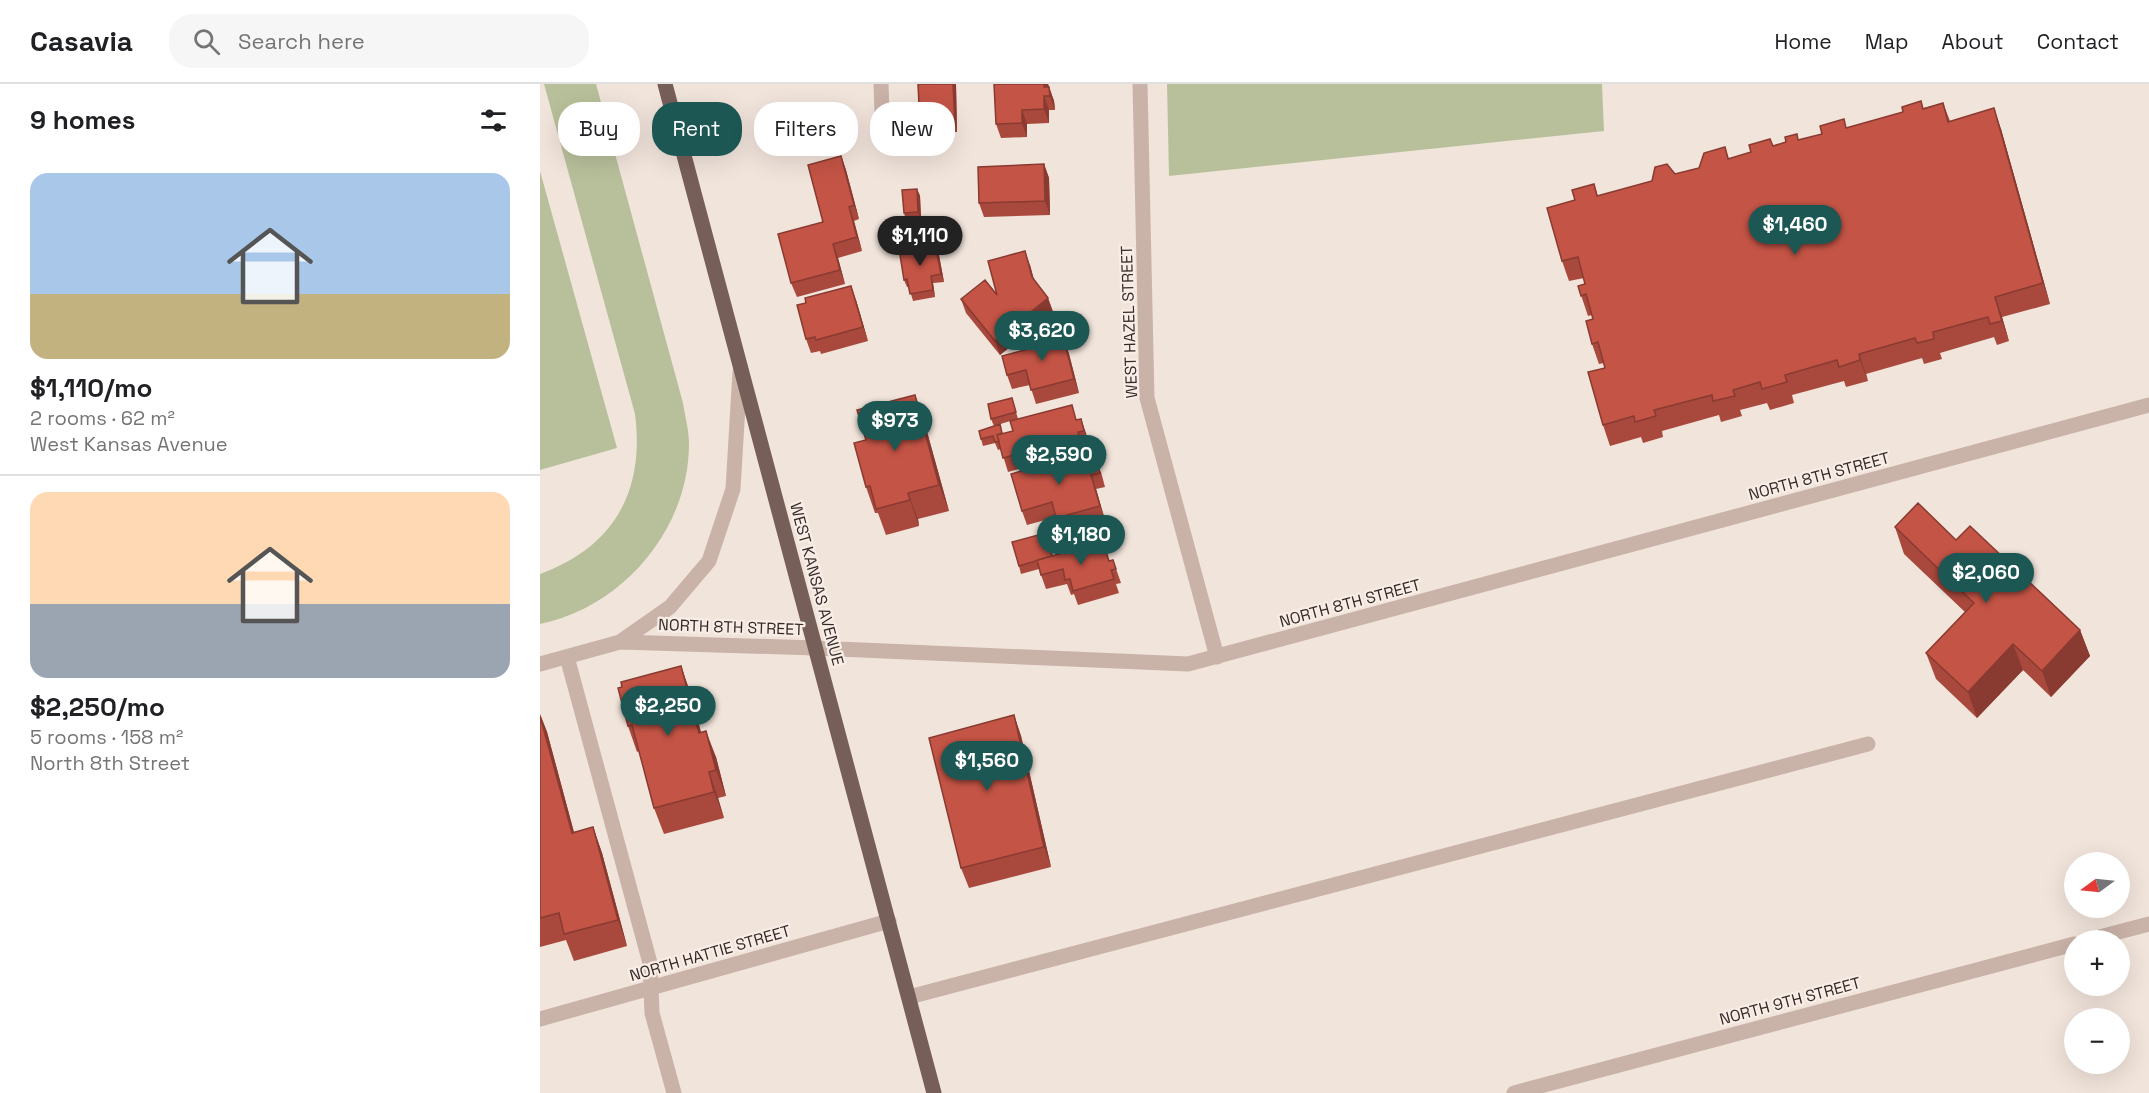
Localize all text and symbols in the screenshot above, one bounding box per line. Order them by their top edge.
search box [169,14,589,68]
text: Casavia [30,23,133,59]
icon: search [190,25,223,58]
text: Search here [238,27,365,55]
text: Home [1774,28,1832,55]
text: Map [1865,28,1909,55]
text: About [1942,28,2004,55]
text: Contact [2037,28,2119,55]
chip: Buy [558,102,640,156]
chip: Rent [652,102,742,156]
chip: Filters [754,102,858,156]
chip: New [870,102,955,156]
text: 9 homes [30,103,135,137]
icon: filters [477,104,510,137]
pin: $1,460 [1746,205,1844,256]
text: $1,460 [1762,211,1828,237]
icon: home [216,212,324,320]
pin: $1,110 [871,216,969,267]
text: $1,110 [891,222,949,248]
street label: WEST HAZEL STREET [1116,245,1142,399]
pin: $3,620 [993,311,1091,362]
text: $3,620 [1008,317,1076,343]
text: $1,110/mo [30,371,152,405]
pin: $973 [859,401,931,452]
text: 2 rooms · 62 m² [30,405,175,431]
text: $973 [871,407,919,433]
text: West Kansas Avenue [30,431,228,457]
pin: $2,590 [1010,435,1108,486]
text: $2,590 [1025,441,1093,467]
street label: NORTH 8TH STREET [1746,447,1892,505]
street label: WEST KANSAS AVENUE [785,500,849,668]
pin: $1,180 [1032,515,1130,566]
text: $1,180 [1051,521,1111,547]
icon: home [216,531,324,639]
pin: $2,060 [1937,553,2035,604]
text: $2,060 [1952,559,2020,585]
street label: NORTH 8TH STREET [1277,574,1423,632]
street label: NORTH 8TH STREET [658,614,804,640]
pin: $2,250 [619,686,717,737]
text: $2,250/mo [30,690,165,724]
text: $2,250 [635,692,701,718]
text: 5 rooms · 158 m² [30,724,183,750]
pin: $1,560 [938,741,1036,792]
text: $1,560 [955,747,1019,773]
text: North 8th Street [30,750,190,776]
north arrow [2064,852,2130,918]
map controls [2064,852,2130,1074]
street label: NORTH HATTIE STREET [627,920,793,986]
button: + [2064,930,2130,996]
street label: NORTH 9TH STREET [1717,972,1863,1030]
button: − [2064,1008,2130,1074]

